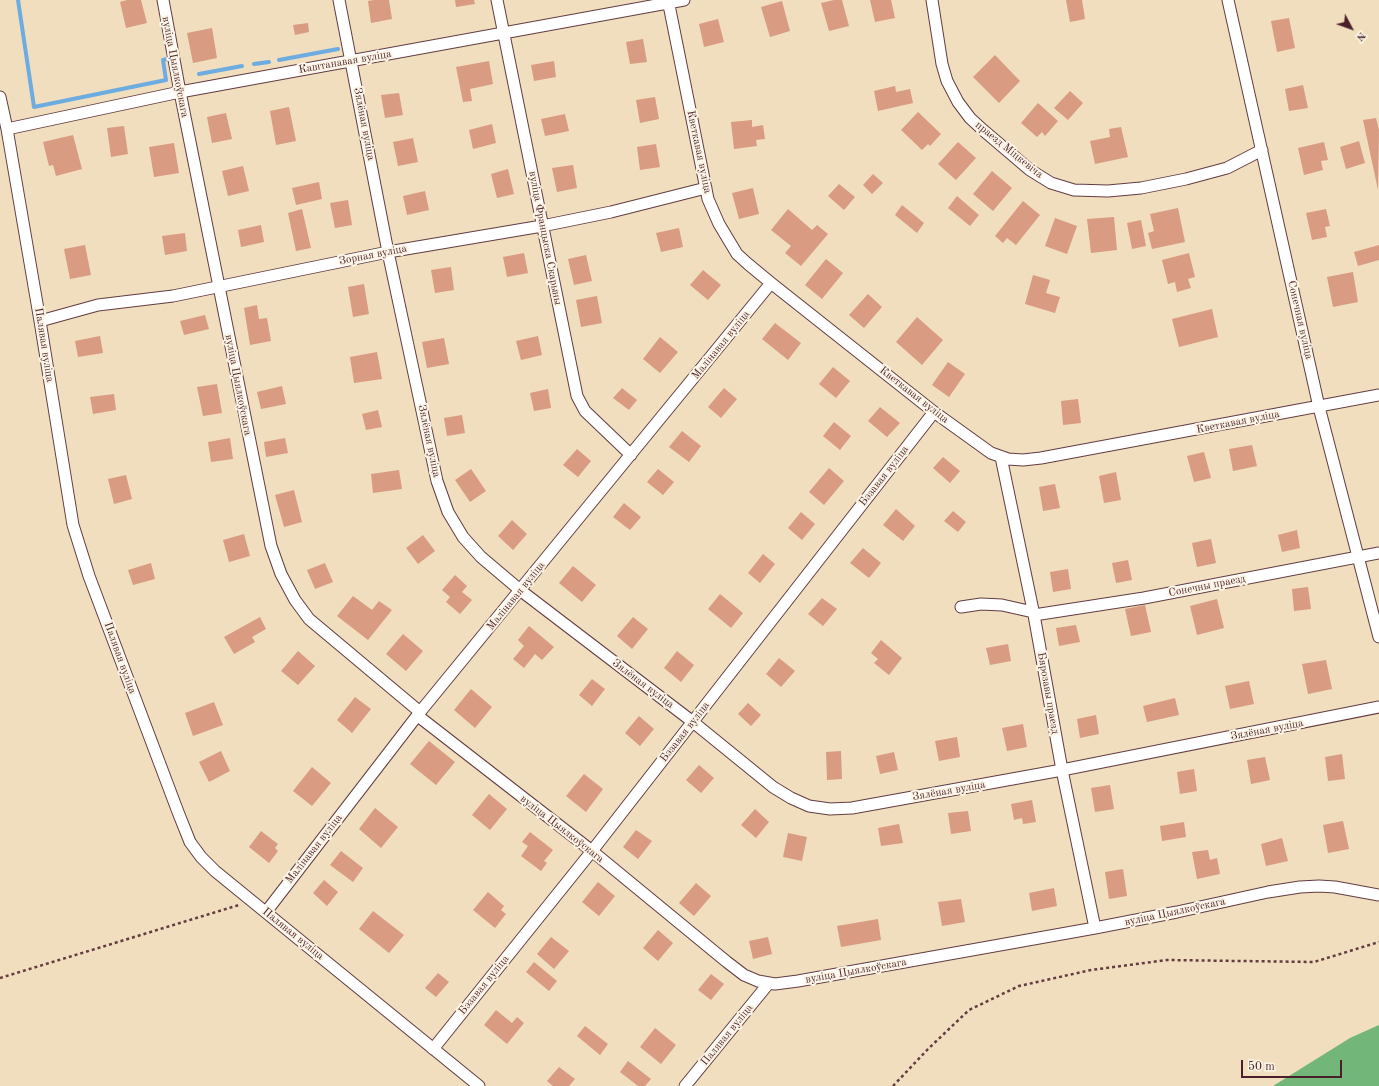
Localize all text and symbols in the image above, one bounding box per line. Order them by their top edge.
north arrow [1331,8,1371,48]
street label: вуліца Цыялкоўскага [159,15,191,119]
text: N [1354,29,1367,43]
street label: Каштанавая вуліца [298,47,392,77]
street label: Зялёная вуліца [350,86,378,162]
street label: Кветкавая вуліца [684,109,714,195]
street label: праезд Міцкевіча [972,119,1046,181]
street label: вуліца Францыска Скарыны [526,170,564,306]
street label: Зорная вуліца [338,242,408,268]
street label: Сонечная вуліца [1285,279,1315,361]
street label: Палявая вуліца [32,307,56,383]
street label: Малінавая вуліца [689,308,753,382]
street label: вуліца Цыялкоўскага [222,333,254,437]
street label: Кветкавая вуліца [877,364,951,426]
street label: Зялёная вуліца [415,403,443,479]
street label: Кветкавая вуліца [1195,407,1281,437]
street label: Бэзавая вуліца [856,443,912,509]
street label: Малінавая вуліца [484,559,548,633]
street label: Сонечны праезд [1167,572,1247,600]
street label: Палявая вуліца [101,620,139,696]
street label: Бярозавы праезд [1034,651,1062,735]
street label: Зялёная вуліца [610,656,676,712]
street label: Бэзавая вуліца [657,699,713,765]
street label: Зялёная вуліца [1229,716,1305,744]
street label: Зялёная вуліца [911,778,987,804]
street label: вуліца Цыялкоўскага [518,792,606,866]
street label: Малінавая вуліца [283,812,345,886]
street label: вуліца Цыялкоўскага [1123,895,1227,929]
street label: Палявая вуліца [260,905,326,963]
street label: Бэзавая вуліца [456,953,512,1017]
street label: вуліца Цыялкоўскага [804,956,908,986]
street label: Палявая вуліца [698,1002,756,1068]
scale bar [1243,1052,1344,1078]
text: 50 m [1248,1061,1275,1073]

